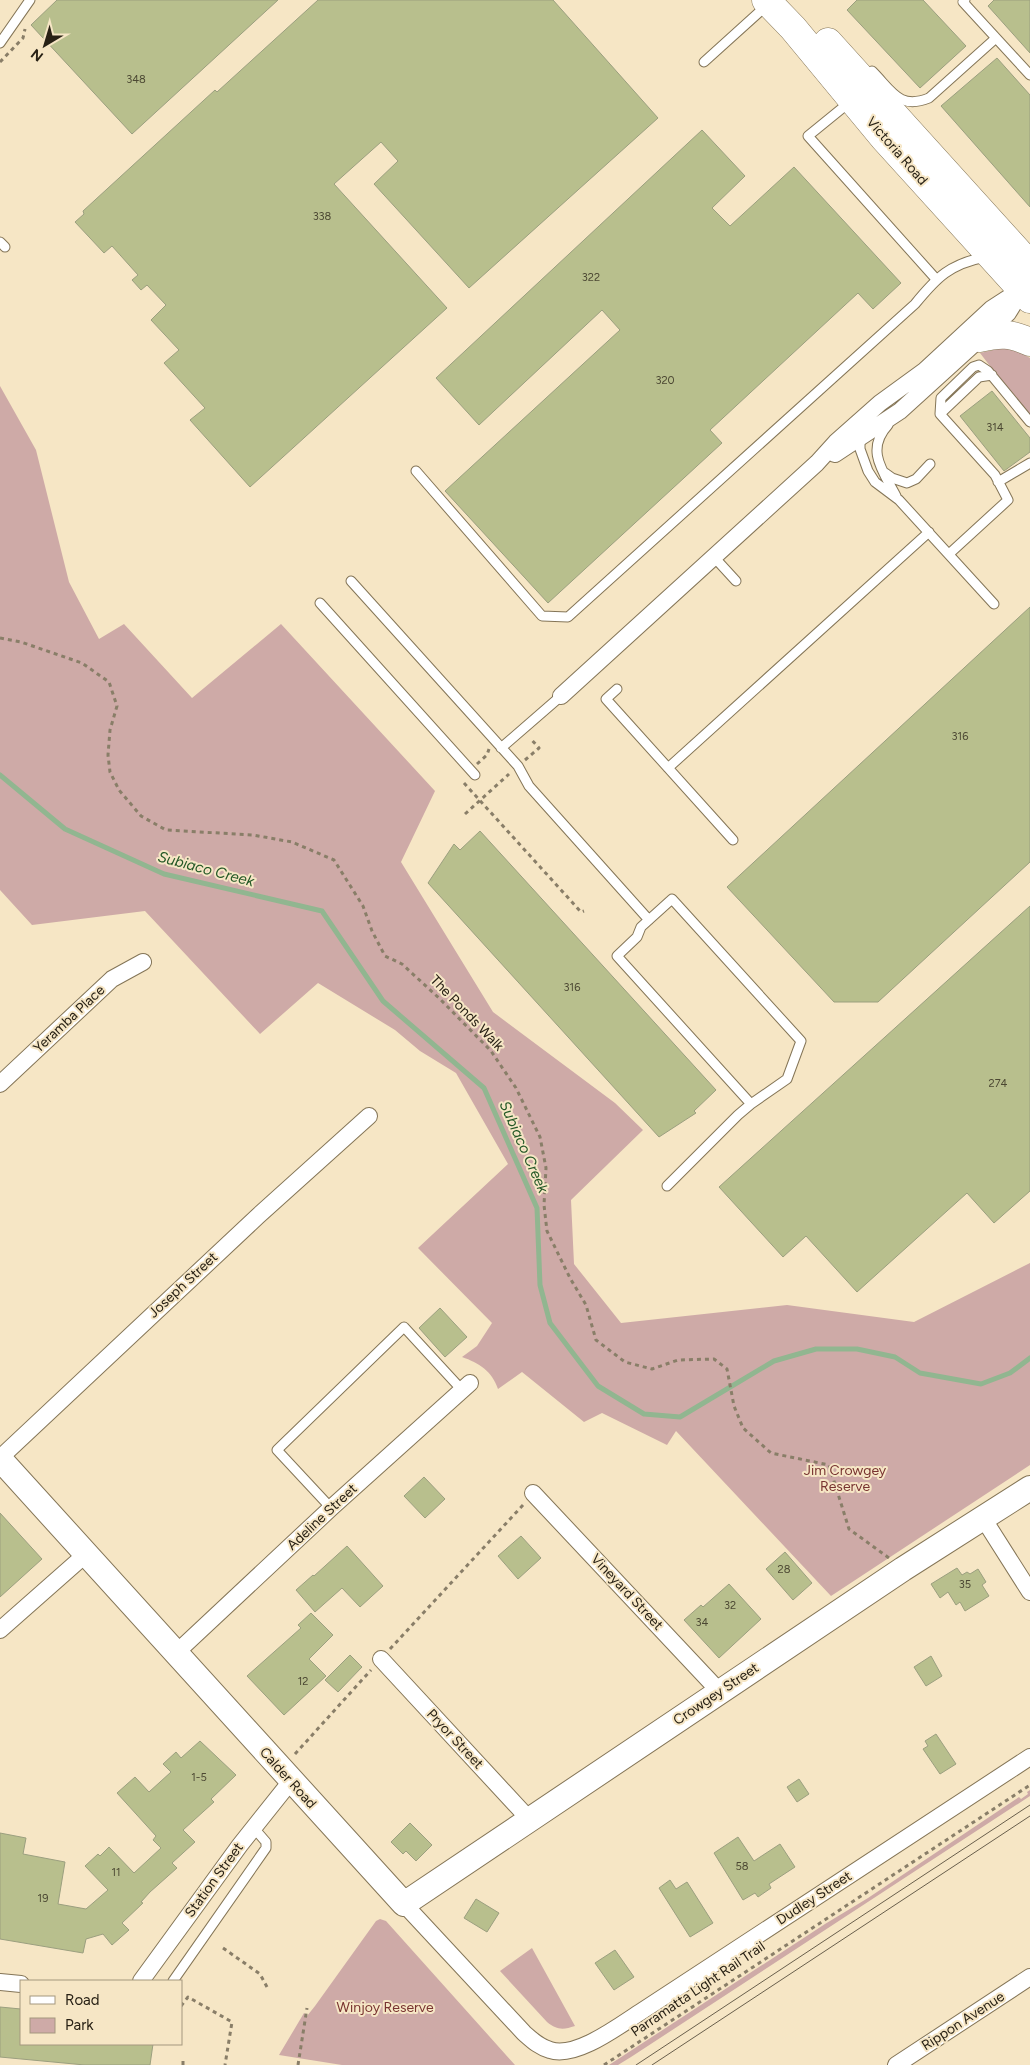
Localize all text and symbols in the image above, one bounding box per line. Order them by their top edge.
north arrow [20,20,70,70]
text: N [28,45,47,65]
house number: 348 [126,73,146,86]
street label: Victoria Road [863,113,931,189]
house number: 338 [313,210,332,223]
house number: 322 [582,271,600,284]
house number: 320 [655,374,675,387]
house number: 314 [986,421,1004,434]
house number: 316 [952,730,968,743]
water label: Subiaco Creek [156,848,257,891]
street label: The Ponds Walk [427,972,508,1055]
street label: Yeramba Place [30,981,108,1056]
house number: 316 [564,981,580,994]
house number: 274 [989,1077,1008,1090]
water label: Subiaco Creek [496,1098,553,1196]
street label: Joseph Street [145,1249,221,1321]
park label: Jim Crowgey Reserve [804,1462,887,1495]
street label: Adeline Street [283,1480,361,1554]
street label: Vineyard Street [587,1550,667,1634]
house number: 28 [778,1563,791,1576]
house number: 35 [959,1578,971,1591]
house number: 32 [724,1599,736,1612]
house number: 34 [696,1616,709,1629]
street label: Crowgey Street [670,1659,762,1729]
house number: 12 [298,1675,308,1688]
street label: Pryor Street [423,1706,487,1772]
street label: Calder Road [256,1744,320,1812]
house number: 1-5 [191,1771,207,1784]
street label: Station Street [181,1839,247,1921]
house number: 58 [735,1860,749,1873]
house number: 11 [111,1866,121,1879]
street label: Dudley Street [773,1867,855,1929]
house number: 19 [38,1892,48,1905]
street label: Parramatta Light Rail Trail [628,1938,768,2040]
legend [20,1980,182,2045]
street label: Rippon Avenue [918,1988,1008,2054]
text: Road [65,1991,100,2009]
park label: Winjoy Reserve [336,1999,434,2016]
text: Park [65,2016,94,2034]

